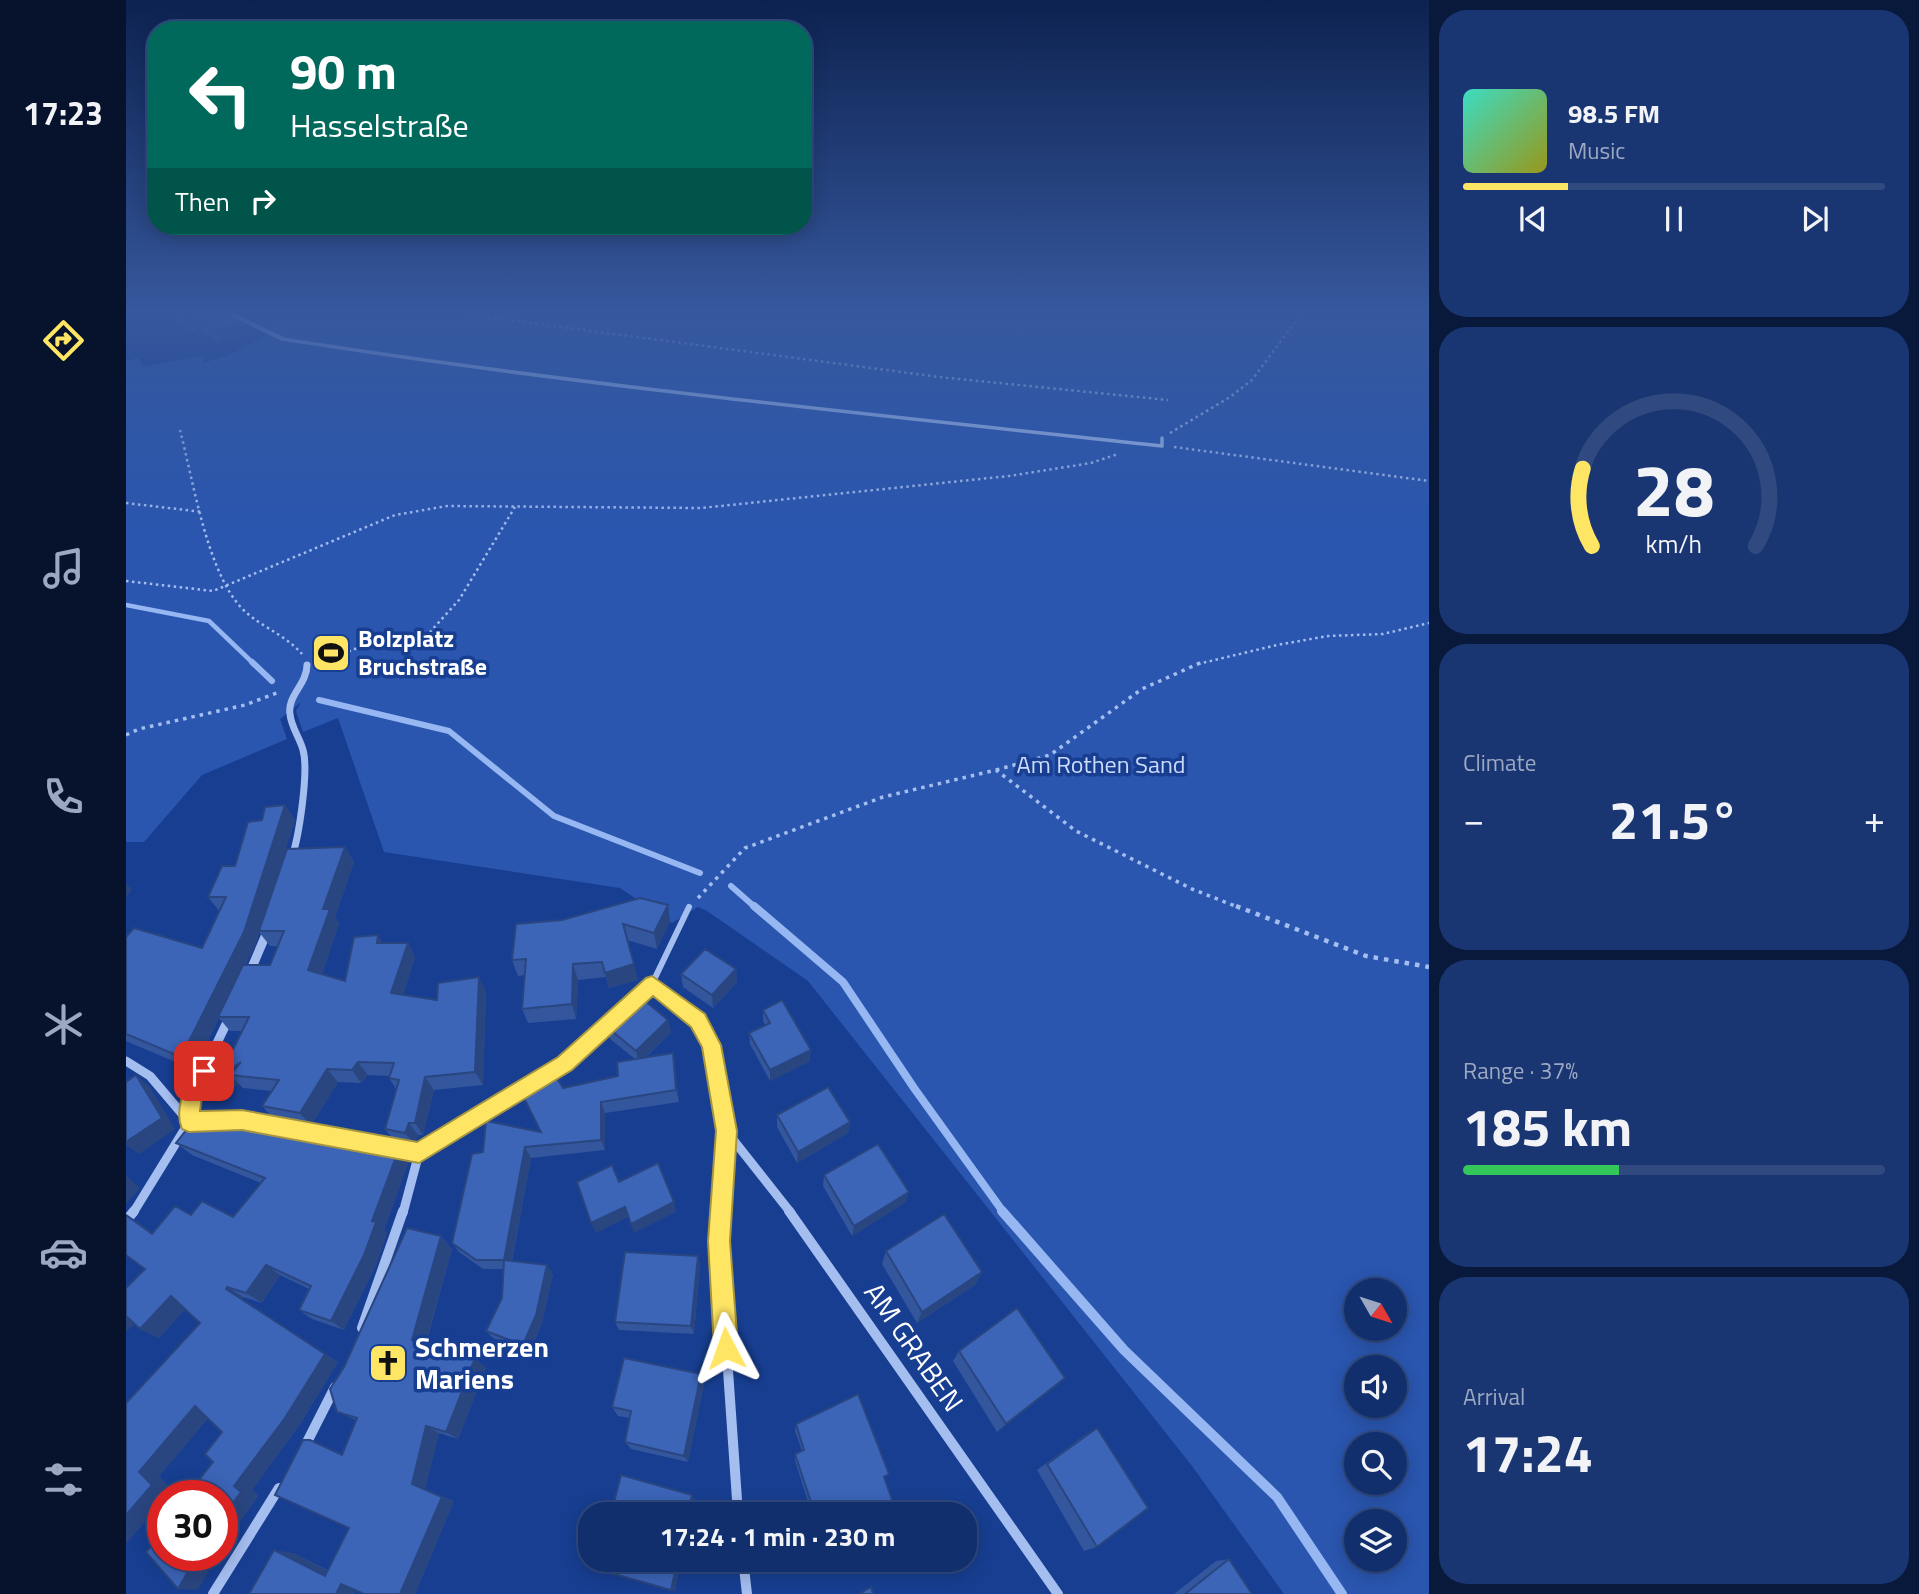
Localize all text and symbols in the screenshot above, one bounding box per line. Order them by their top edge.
text: 90 m [290,33,397,108]
icon: left [175,49,266,140]
text: 17:23 [23,89,103,137]
text: 98.5 FM [1568,94,1660,133]
text: Hasselstraße [290,101,469,149]
text: Music [1568,133,1625,168]
text: Then [175,182,230,221]
icon: right [244,182,282,220]
icon: previous [1514,200,1552,238]
icon: pause [1655,200,1693,238]
icon: next [1796,200,1834,238]
icon: directions [39,316,88,365]
text: 28 [1633,435,1715,545]
text: km/h [1646,525,1702,563]
icon: music [39,544,88,593]
place label: Bolzplatz Bruchstraße [358,620,487,684]
sports icon: Bolzplatz Bruchstraße [310,632,352,674]
text: Climate [1463,745,1536,780]
park label: Am Rothen Sand [1016,746,1186,782]
icon: phone [39,772,88,821]
text: 21.5° [1609,780,1739,859]
text: − [1463,790,1484,848]
text: + [1864,790,1885,848]
icon: climate [39,1000,88,1049]
pin [174,1041,234,1101]
icon: arrive [185,1052,223,1090]
text: Range · 37% [1463,1053,1578,1088]
text: 185 km [1463,1087,1632,1166]
icon: car [39,1228,88,1277]
street label: AM GRABEN [854,1273,975,1420]
north arrow [1344,1278,1407,1340]
map controls [1344,1278,1407,1572]
position arrow [689,1311,763,1385]
place label: Schmerzen Mariens [415,1325,549,1400]
church icon: Schmerzen Mariens [367,1342,409,1384]
button: sound [1344,1355,1407,1418]
text: Arrival [1463,1379,1525,1414]
text: 17:24 [1463,1413,1593,1492]
button: search [1344,1432,1407,1495]
icon: filters [39,1455,88,1504]
speed limit sign: 30 [147,1480,238,1571]
button: layers [1344,1509,1407,1572]
text: 17:24 · 1 min · 230 m [660,1517,895,1556]

